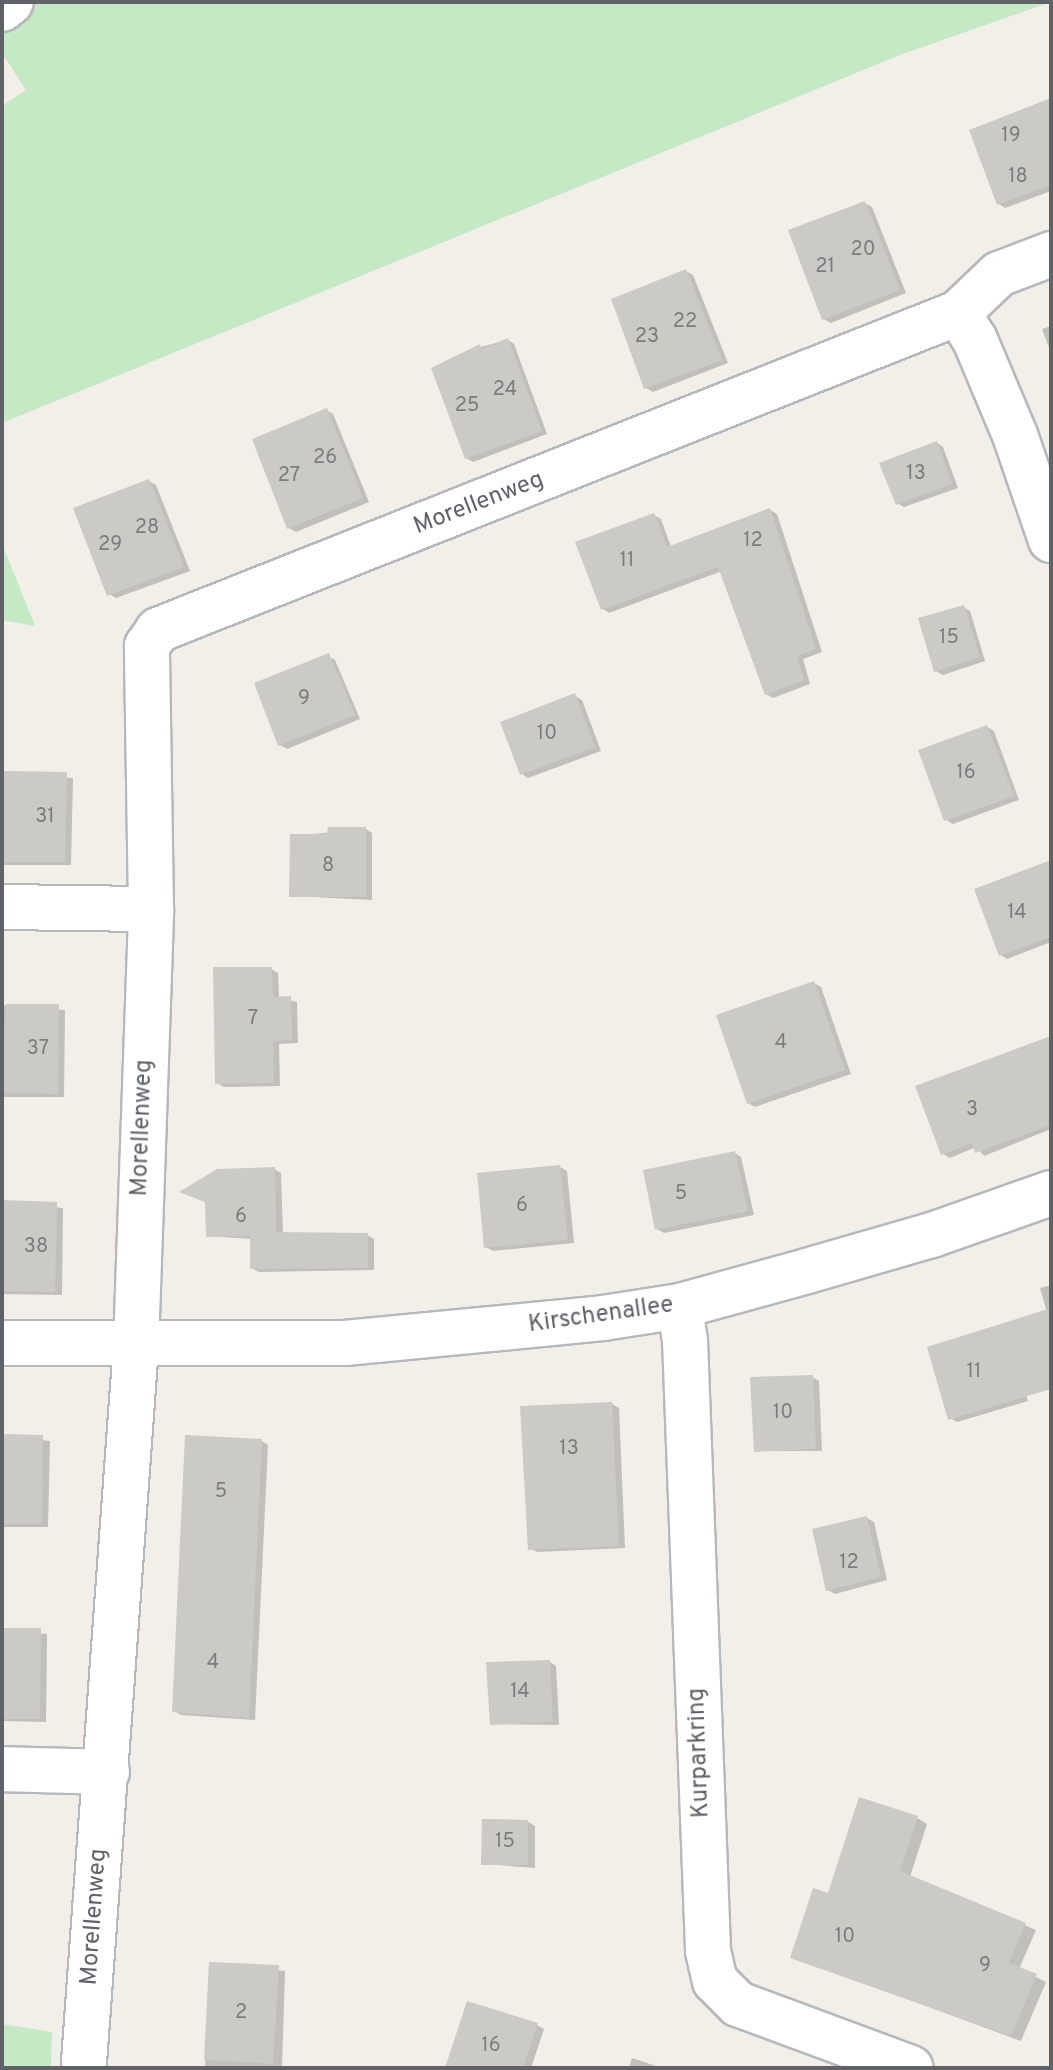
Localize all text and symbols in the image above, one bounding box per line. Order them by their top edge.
house number: 19 [1001,124,1021,148]
house number: 18 [1008,165,1028,189]
house number: 20 [850,238,876,262]
house number: 21 [815,255,835,279]
house number: 22 [673,310,697,334]
house number: 23 [635,325,659,349]
house number: 24 [493,378,517,402]
house number: 25 [455,394,479,418]
house number: 26 [313,446,337,470]
house number: 13 [906,462,926,486]
house number: 27 [278,464,300,488]
street label: Morellenweg [410,466,548,542]
house number: 28 [135,516,159,540]
house number: 12 [743,529,763,553]
house number: 29 [98,533,122,557]
house number: 11 [620,549,634,573]
house number: 15 [939,626,959,650]
house number: 9 [298,687,310,711]
house number: 10 [537,722,557,746]
house number: 16 [956,761,976,785]
house number: 31 [35,805,55,829]
house number: 8 [322,854,334,878]
house number: 14 [1007,901,1027,925]
house number: 7 [248,1007,258,1031]
house number: 4 [775,1031,787,1055]
house number: 37 [27,1037,49,1061]
street label: Morellenweg [126,1059,160,1197]
house number: 3 [966,1098,978,1122]
house number: 5 [675,1182,687,1206]
house number: 6 [516,1194,528,1218]
house number: 6 [235,1205,247,1229]
house number: 38 [24,1235,48,1259]
street label: Kirschenallee [527,1292,675,1340]
house number: 11 [967,1360,981,1384]
house number: 10 [773,1401,793,1425]
house number: 13 [559,1437,579,1461]
house number: 5 [215,1480,227,1504]
house number: 12 [839,1551,859,1575]
house number: 4 [207,1651,219,1675]
house number: 14 [510,1680,530,1704]
street label: Kurparkring [683,1687,717,1819]
house number: 15 [495,1830,515,1854]
street label: Morellenweg [76,1848,114,1986]
house number: 10 [835,1925,855,1949]
house number: 9 [979,1954,991,1978]
house number: 2 [235,2001,247,2025]
house number: 16 [481,2034,501,2058]

